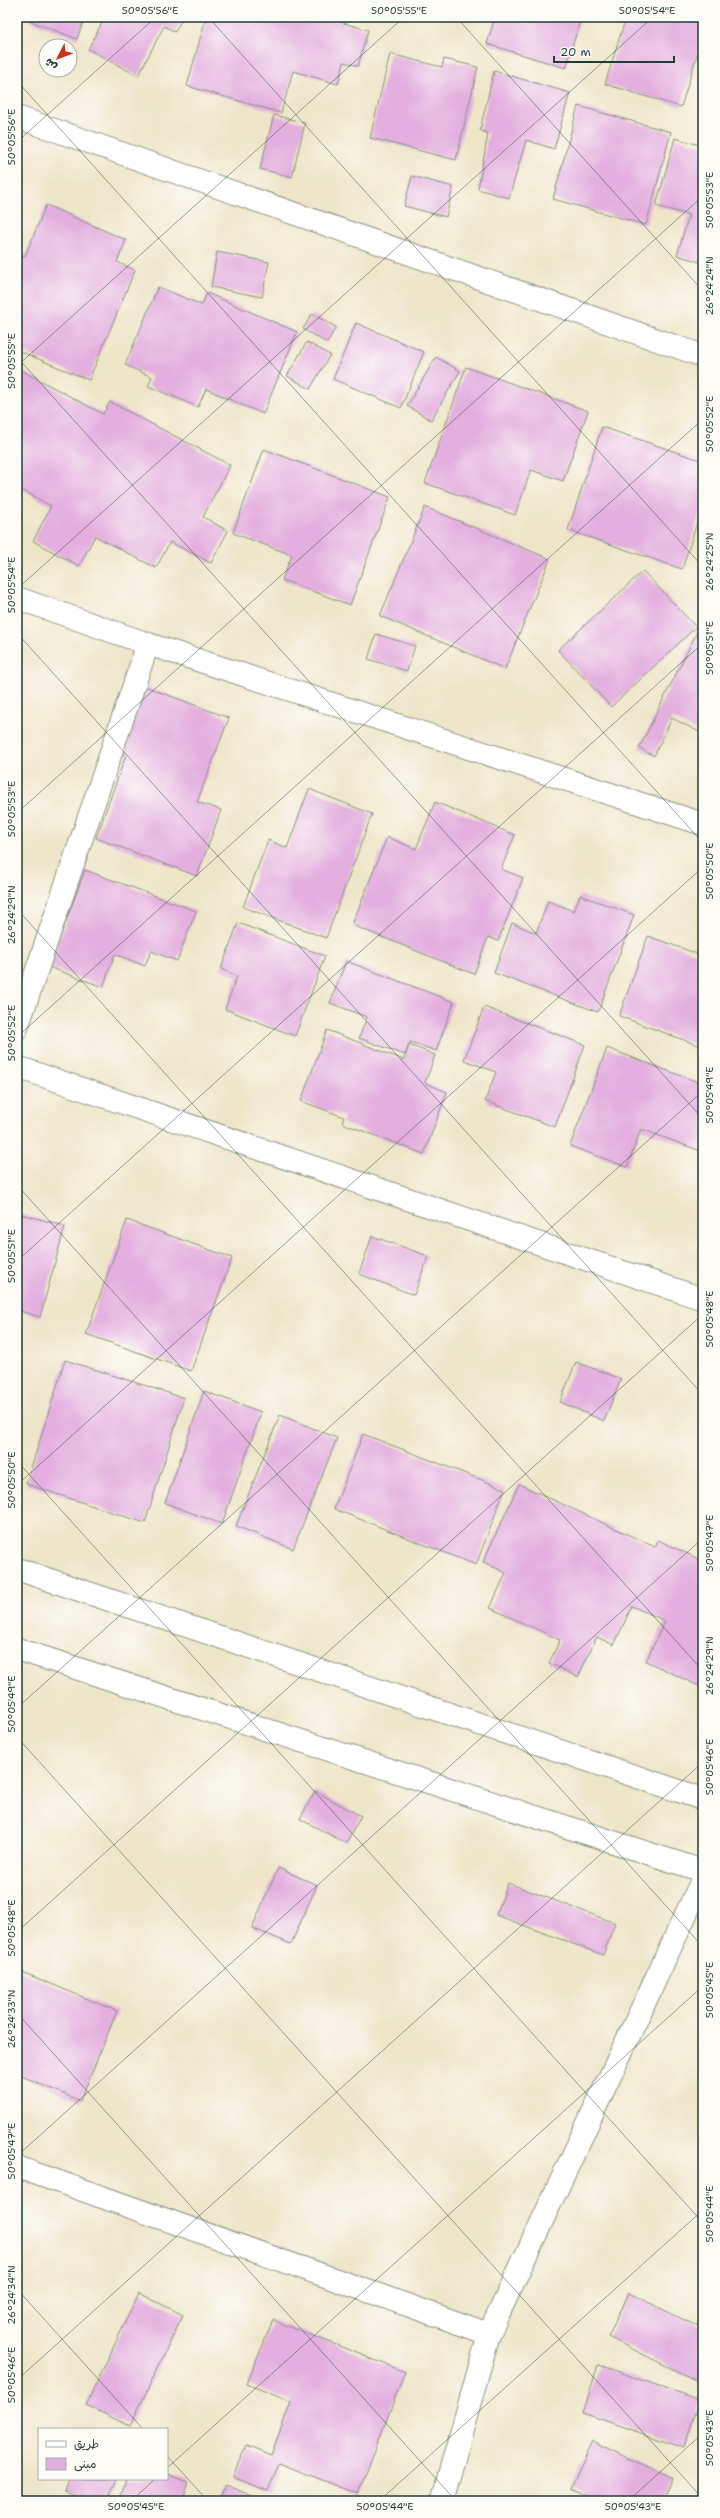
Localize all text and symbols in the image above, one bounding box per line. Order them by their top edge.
text: 50°05'56"E [122,4,178,17]
text: 50°05'55"E [371,4,427,17]
text: 50°05'54"E [619,4,675,17]
north arrow [38,38,78,78]
scale bar [554,38,674,64]
text: 20 m [560,44,591,60]
text: ش [41,55,61,74]
text: 50°05'56"E [5,109,18,165]
text: 50°05'53"E [703,172,716,228]
text: 26°24'24"N [703,256,716,316]
text: 50°05'55"E [5,333,18,389]
text: 50°05'52"E [703,396,716,452]
text: 26°24'25"N [703,533,716,591]
text: 50°05'54"E [5,557,18,613]
text: 50°05'51"E [703,621,716,675]
text: 50°05'53"E [5,781,18,837]
text: 50°05'50"E [703,842,716,900]
text: 26°24'29"N [5,885,18,945]
text: 50°05'52"E [5,1005,18,1061]
text: 50°05'49"E [703,1067,716,1124]
text: 50°05'51"E [5,1229,18,1283]
text: 50°05'48"E [703,1290,716,1348]
text: 50°05'50"E [5,1451,18,1509]
text: 50°05'47"E [703,1515,716,1571]
text: 26°24'29"N [703,1636,716,1696]
text: 50°05'49"E [5,1676,18,1733]
text: 50°05'46"E [703,1739,716,1795]
text: 50°05'48"E [5,1899,18,1957]
text: 50°05'45"E [703,1962,716,2018]
text: 26°24'33"N [5,1990,18,2048]
text: 50°05'47"E [5,2123,18,2179]
text: 50°05'44"E [703,2185,716,2243]
text: 26°24'34"N [5,2265,18,2325]
text: 50°05'46"E [5,2347,18,2403]
text: 50°05'43"E [703,2410,716,2466]
legend [38,2428,168,2480]
text: طريق [74,2436,99,2452]
text: مبنى [74,2456,97,2472]
text: 50°05'45"E [108,2500,164,2513]
text: 50°05'44"E [356,2500,414,2513]
text: 50°05'43"E [605,2500,661,2513]

